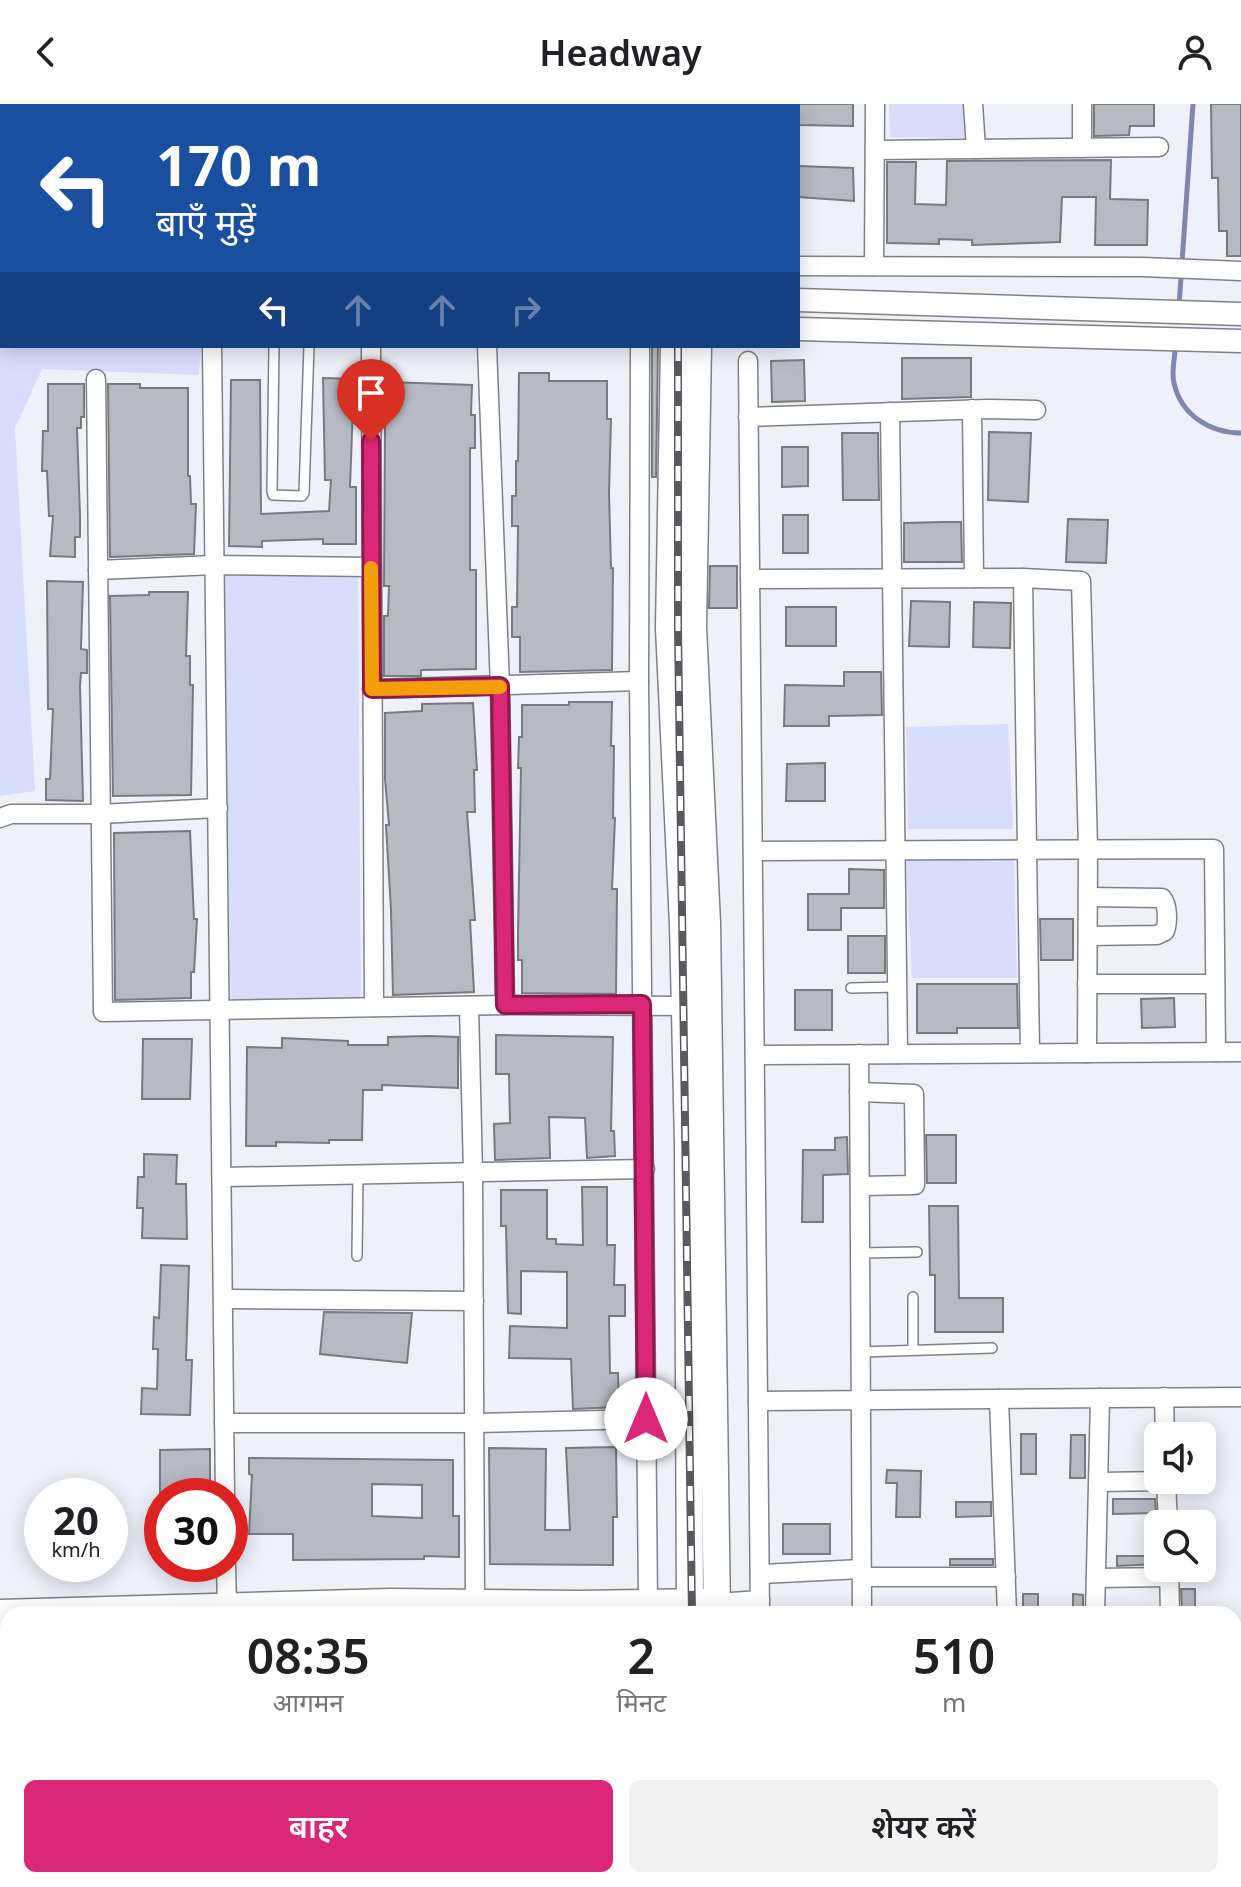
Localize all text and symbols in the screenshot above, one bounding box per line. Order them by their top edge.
text: Headway [539,28,702,77]
icon: back [24,30,68,74]
icon: person [1173,30,1217,74]
text: 170 m [156,126,321,202]
icon: left [24,136,128,240]
text: बाएँ मुड़ें [156,198,256,247]
icon: left [252,288,296,332]
icon: ahead [336,288,380,332]
icon: ahead [420,288,464,332]
icon: right [504,288,548,332]
pin [337,359,405,441]
icon: arrive [349,371,393,415]
position arrow [604,1377,688,1461]
map controls [1144,1422,1216,1582]
button: sound [1144,1422,1216,1494]
speed limit sign: 30 [144,1478,248,1582]
text: 20 [53,1492,99,1547]
button: search [1144,1510,1216,1582]
text: km/h [51,1536,101,1563]
text: 08:35 [247,1623,370,1688]
text: 2 [628,1623,655,1688]
text: 510 [913,1623,995,1688]
text: आगमन [273,1684,344,1720]
text: मिनट [616,1684,666,1720]
text: m [942,1684,966,1720]
button: बाहर [24,1780,613,1872]
button: शेयर करें [629,1780,1218,1872]

